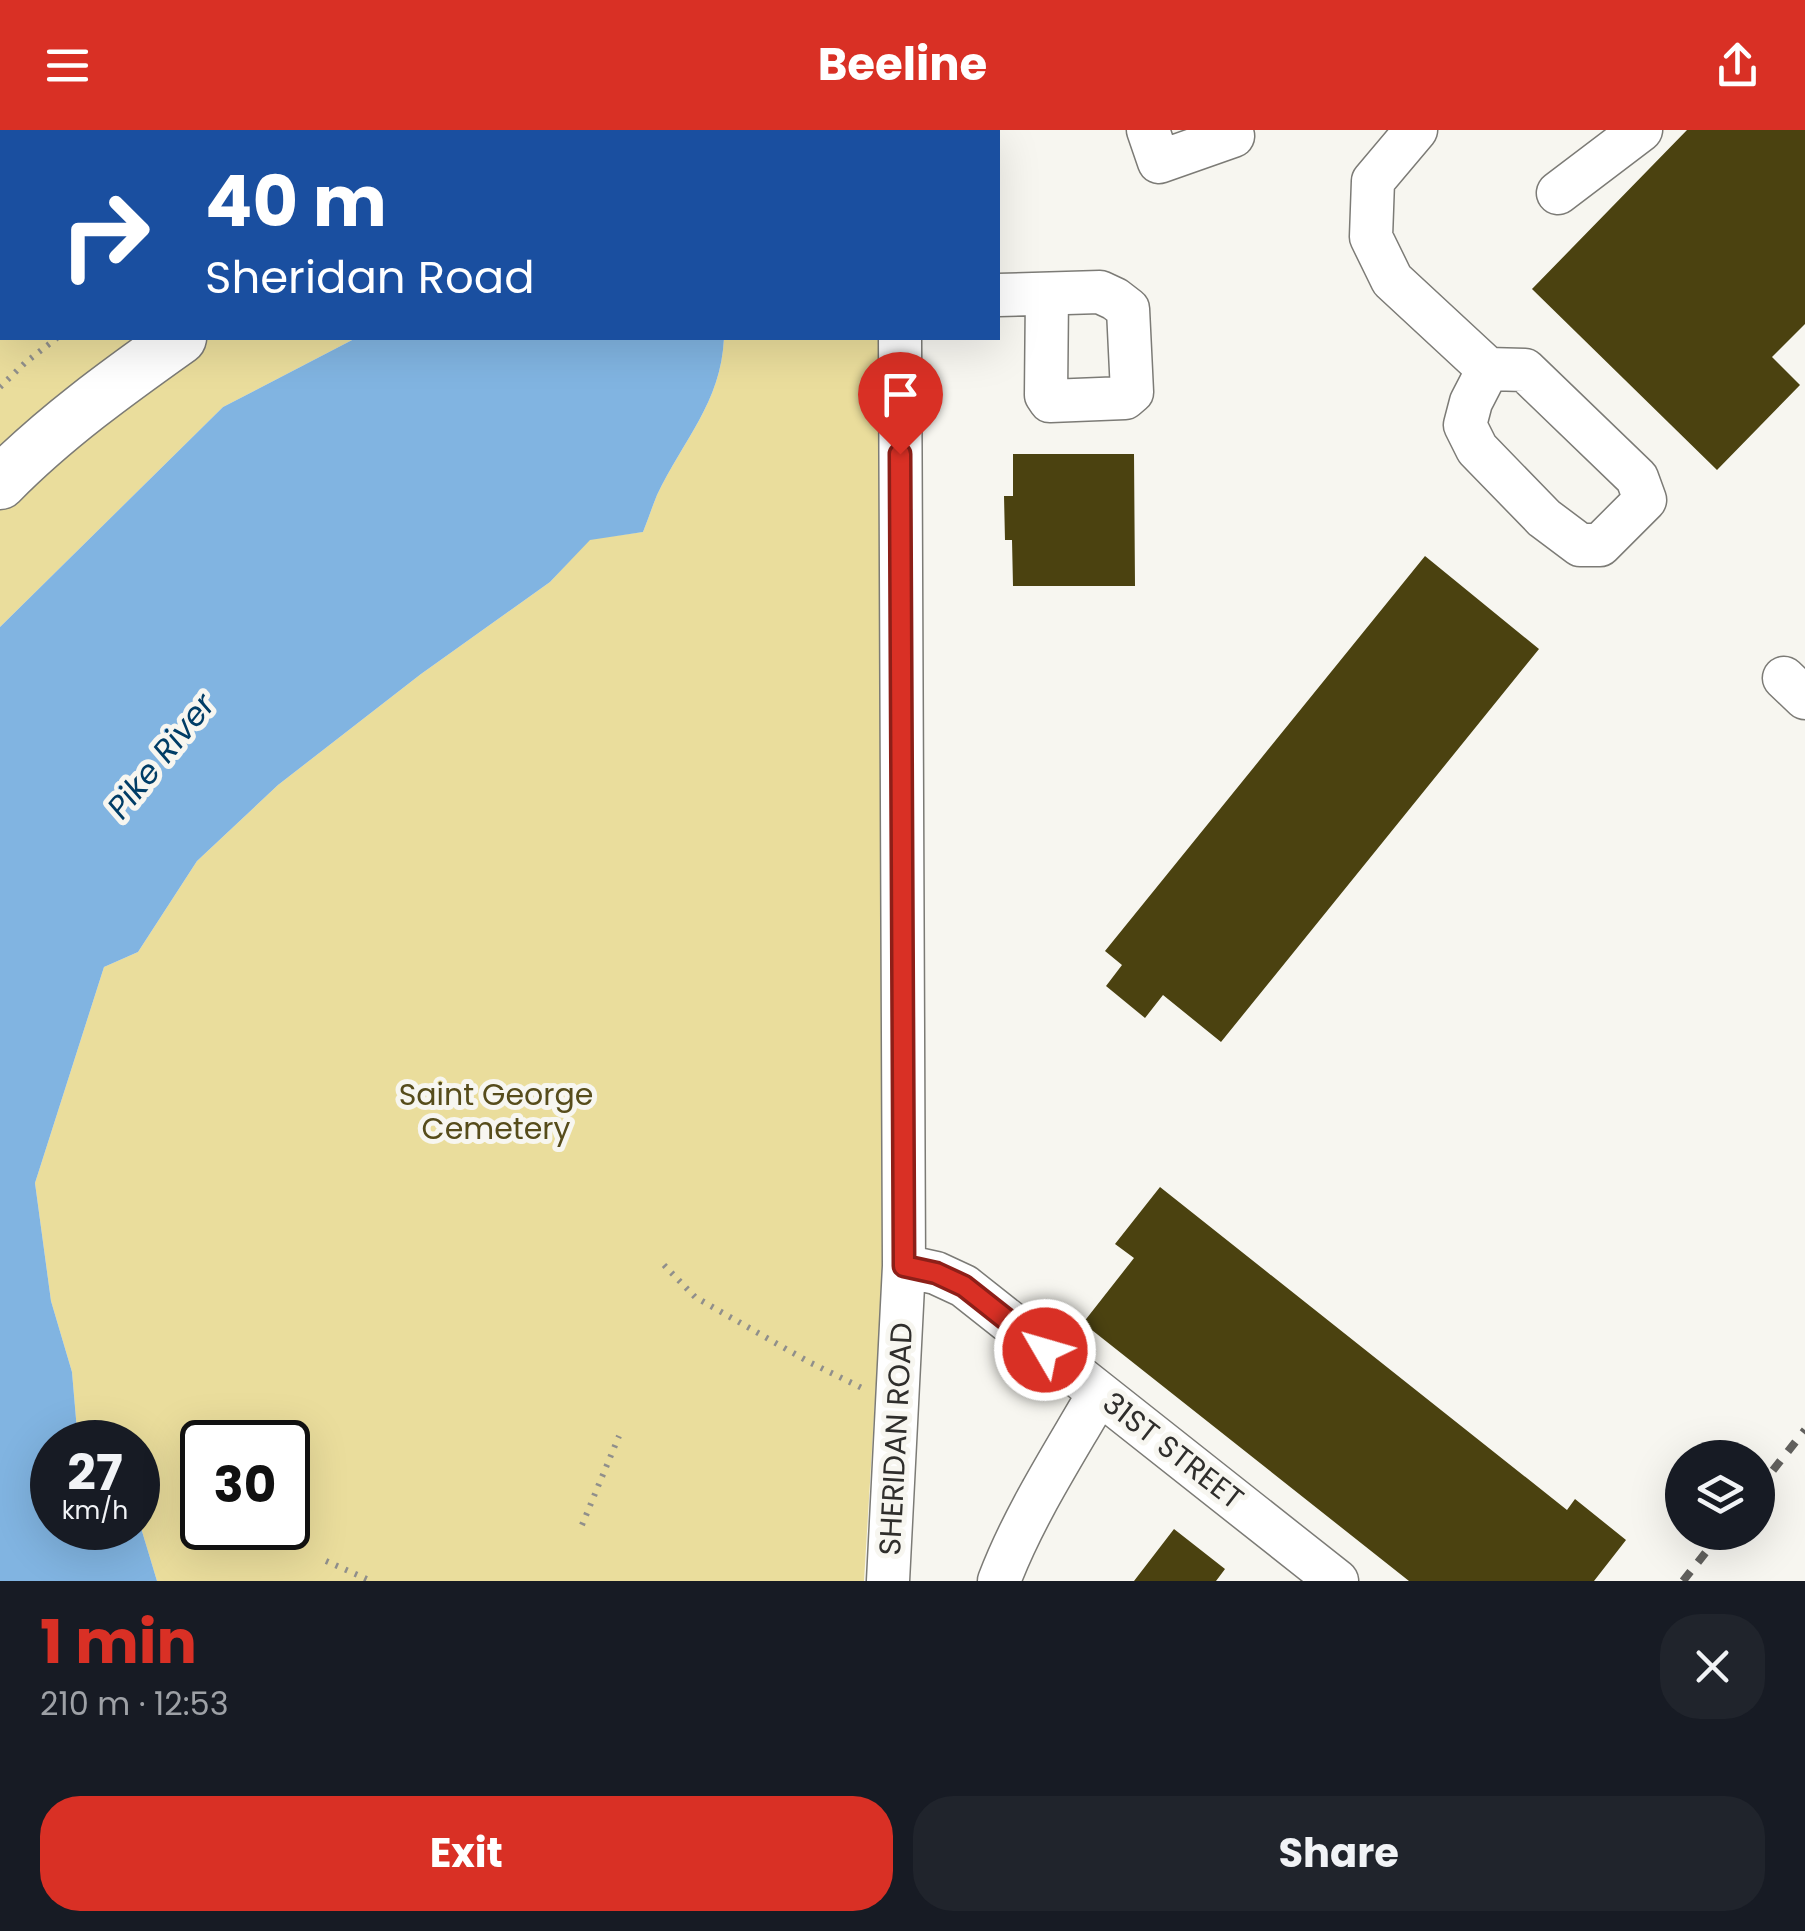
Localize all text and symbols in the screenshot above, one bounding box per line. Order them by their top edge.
text: Beeline [818,33,987,96]
icon: menu [40,38,95,93]
icon: share [1710,38,1765,93]
text: 40 m [205,152,387,251]
icon: right [40,170,170,300]
text: Sheridan Road [205,246,535,309]
pin [858,352,943,455]
icon: arrive [873,367,928,422]
water label: Pike River [96,683,226,828]
park label: Saint George Cemetery [399,1073,593,1150]
position arrow [993,1298,1097,1402]
street label: SHERIDAN ROAD [868,1321,923,1557]
street label: 31ST STREET [1094,1382,1253,1519]
speed limit sign: 30 [180,1420,310,1550]
text: 27 [67,1437,123,1508]
map controls [1665,1440,1775,1550]
button: layers [1665,1440,1775,1550]
text: km/h [62,1493,128,1528]
text: 1 min [40,1600,197,1684]
button: close [1660,1614,1765,1719]
text: 210 m · 12:53 [40,1681,229,1726]
button: Exit [40,1796,893,1911]
button: Share [913,1796,1765,1911]

